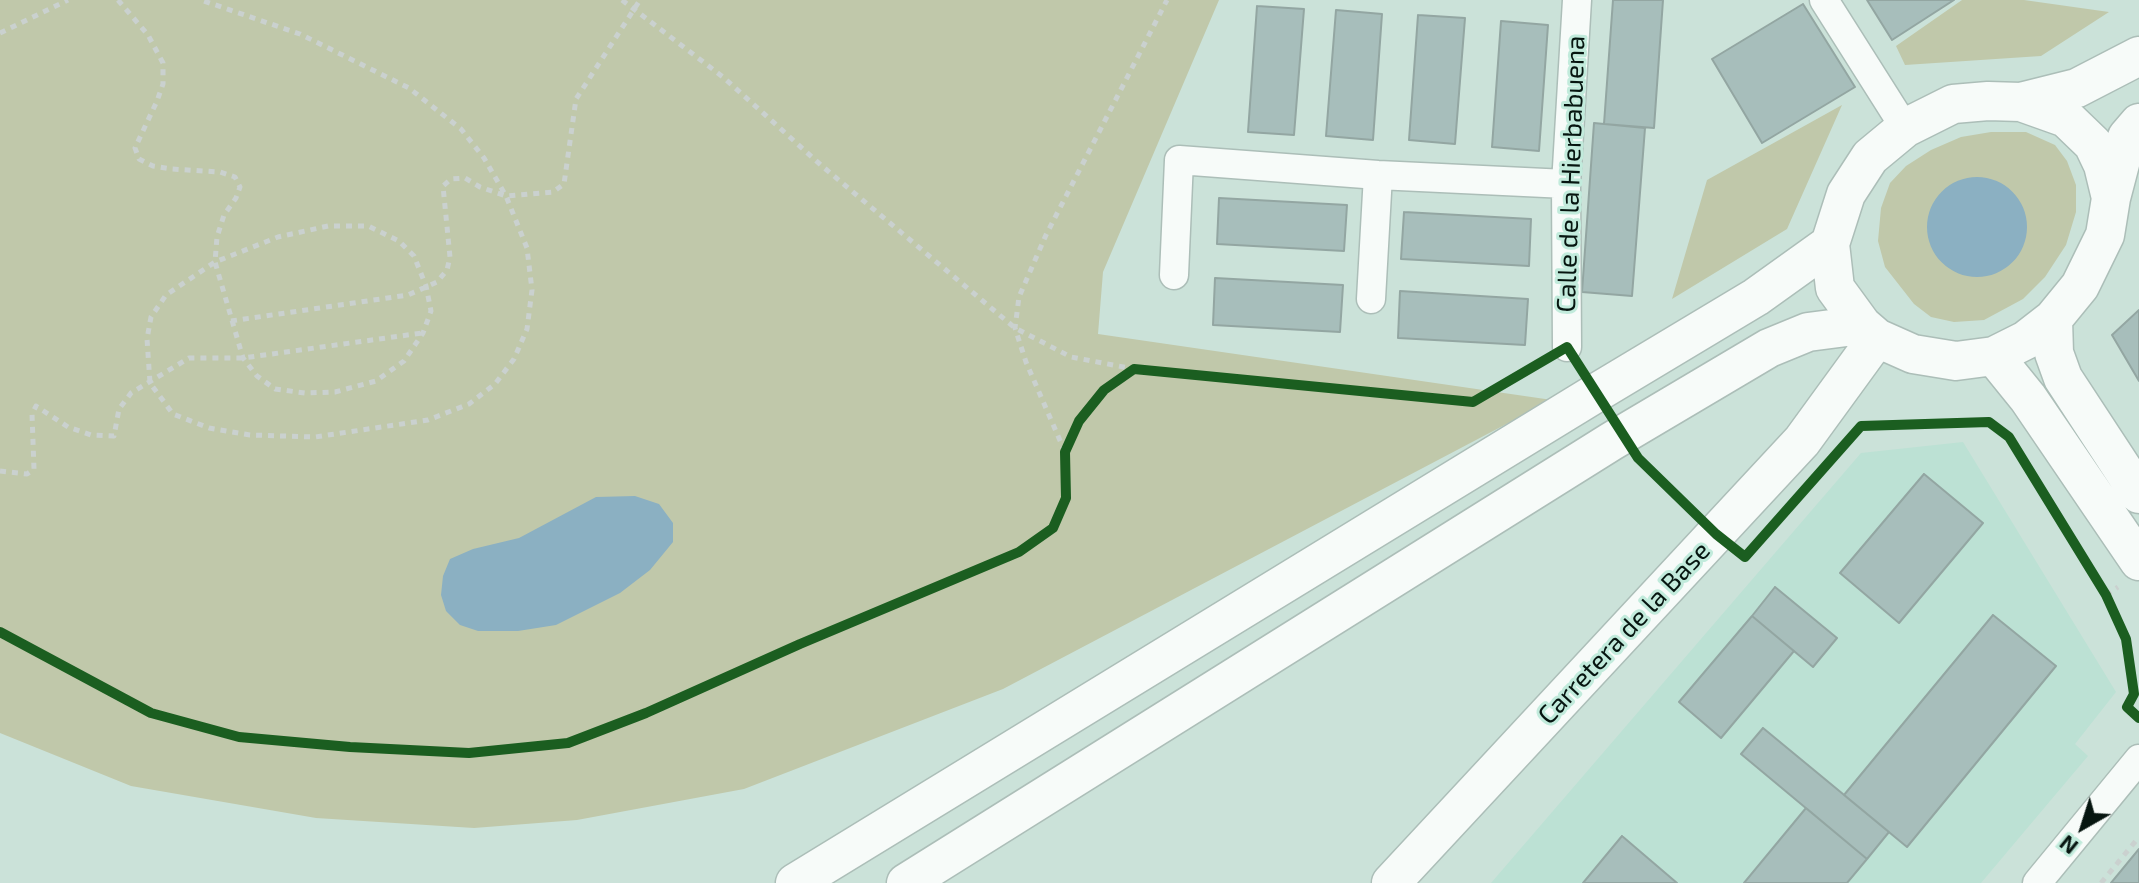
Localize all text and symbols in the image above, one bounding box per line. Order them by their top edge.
street label: Calle de la Hierbabuena [1551,35,1591,313]
street label: Carretera de la Base [1531,535,1717,731]
north arrow [2043,787,2123,867]
text: N [2054,831,2082,861]

